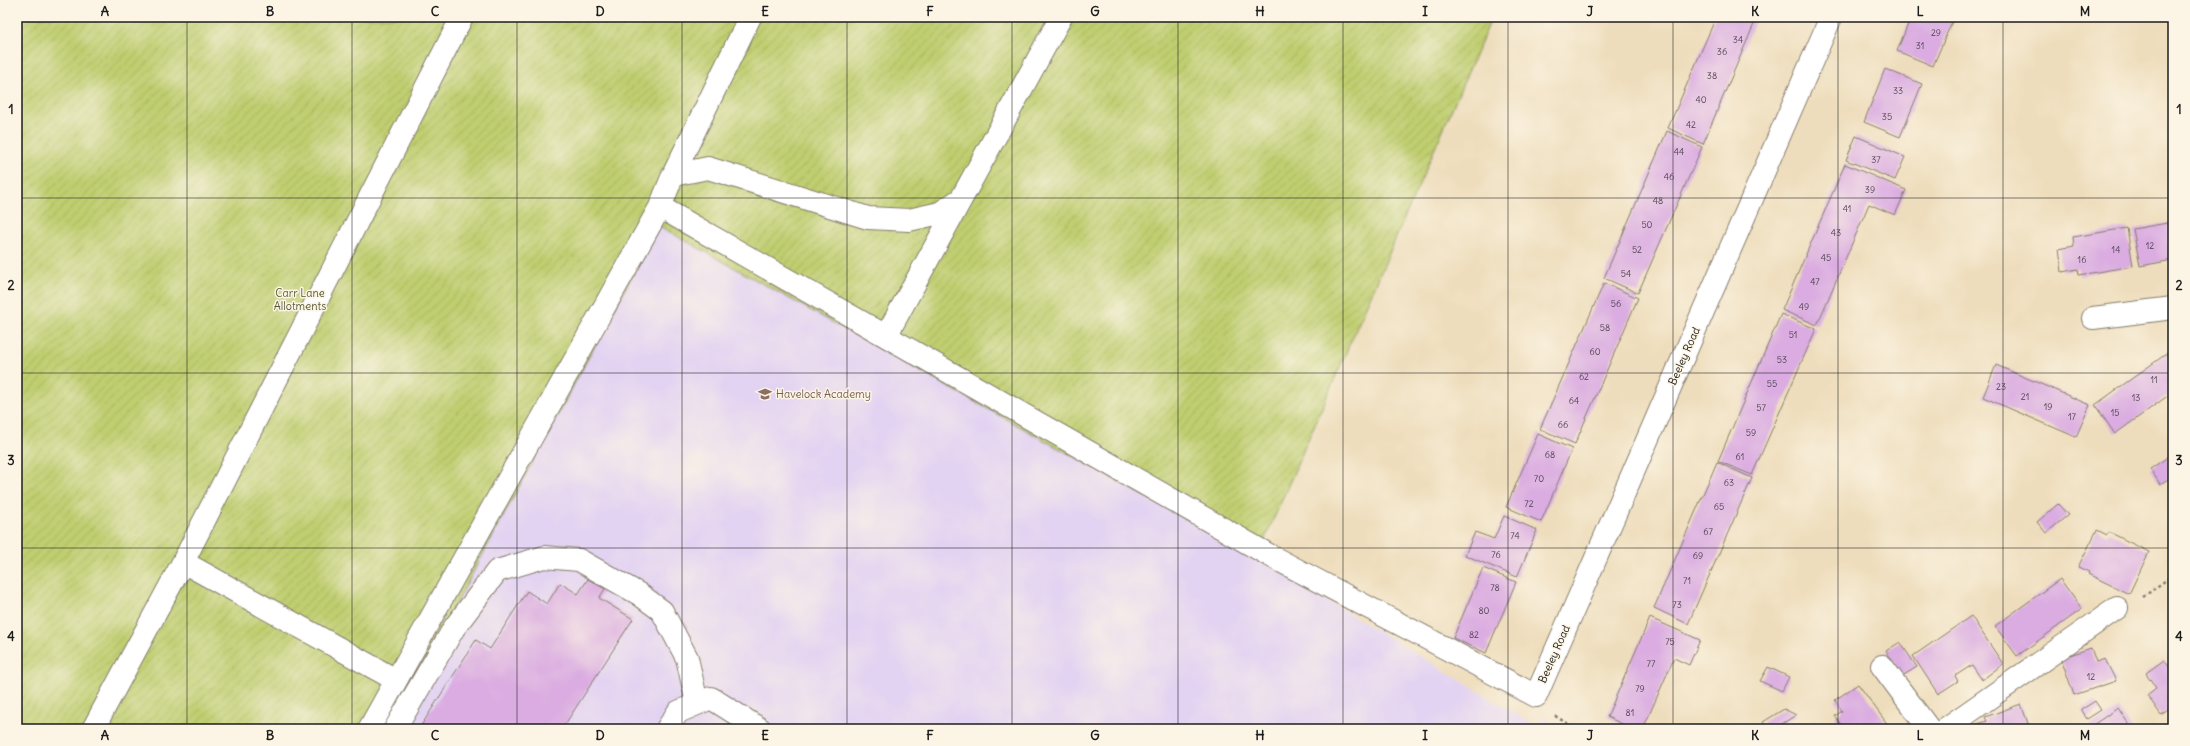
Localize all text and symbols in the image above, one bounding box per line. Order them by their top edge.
text: A [101,3,110,20]
text: B [266,3,275,20]
text: C [431,3,440,20]
text: D [595,3,605,20]
text: E [761,3,769,20]
text: F [926,3,934,20]
text: G [1090,3,1100,20]
text: H [1255,3,1265,20]
text: I [1422,3,1428,20]
text: J [1587,3,1594,20]
text: K [1751,3,1760,20]
text: L [1916,3,1924,20]
text: M [2080,3,2090,20]
house number: 29 [1931,27,1941,38]
house number: 34 [1733,34,1743,45]
house number: 31 [1916,40,1924,51]
house number: 36 [1717,46,1727,57]
house number: 38 [1707,70,1717,81]
house number: 33 [1893,85,1903,96]
house number: 40 [1695,94,1707,105]
text: 1 [8,101,14,118]
text: 1 [2176,101,2182,118]
house number: 35 [1882,111,1892,122]
house number: 42 [1686,119,1696,130]
house number: 44 [1674,146,1684,157]
house number: 37 [1871,154,1881,165]
house number: 46 [1664,171,1674,182]
house number: 39 [1865,184,1875,195]
house number: 48 [1653,195,1663,206]
house number: 41 [1843,203,1851,214]
house number: 50 [1641,219,1653,230]
house number: 43 [1831,227,1841,238]
house number: 12 [2146,240,2154,251]
house number: 52 [1632,244,1642,255]
house number: 14 [2112,244,2120,255]
house number: 45 [1821,252,1831,263]
house number: 16 [2078,254,2086,265]
house number: 54 [1621,268,1631,279]
house number: 47 [1810,276,1820,287]
text: 2 [7,277,15,294]
text: 2 [2175,277,2183,294]
park label: Carr Lane Allotments [274,286,326,313]
house number: 56 [1611,298,1621,309]
house number: 49 [1799,301,1809,312]
house number: 58 [1600,322,1610,333]
street label: Beeley Road [1665,324,1703,387]
house number: 51 [1789,329,1797,340]
house number: 60 [1589,346,1601,357]
house number: 53 [1777,354,1787,365]
house number: 62 [1579,371,1589,382]
house number: 11 [2150,374,2158,385]
house number: 55 [1767,378,1777,389]
house number: 23 [1996,381,2006,392]
school or university icon: Havelock Academy [757,386,773,402]
place label: Havelock Academy [776,387,871,401]
house number: 21 [2021,391,2029,402]
house number: 13 [2132,392,2140,403]
house number: 64 [1569,395,1579,406]
house number: 19 [2044,401,2052,412]
house number: 57 [1756,402,1766,413]
house number: 15 [2111,407,2119,418]
house number: 17 [2068,411,2077,422]
house number: 66 [1558,419,1568,430]
house number: 59 [1746,427,1756,438]
house number: 68 [1545,449,1555,460]
house number: 61 [1736,451,1744,462]
text: 3 [7,452,15,469]
text: 3 [2175,452,2183,469]
house number: 70 [1534,473,1544,484]
house number: 63 [1724,477,1734,488]
house number: 72 [1524,498,1534,509]
house number: 65 [1714,501,1724,512]
house number: 67 [1703,526,1713,537]
house number: 74 [1510,530,1520,541]
house number: 76 [1491,549,1501,560]
house number: 69 [1693,550,1703,561]
house number: 71 [1683,575,1691,586]
house number: 78 [1490,582,1500,593]
house number: 73 [1672,599,1682,610]
house number: 80 [1478,605,1490,616]
street label: Beeley Road [1535,622,1573,685]
text: 4 [7,628,15,645]
text: 4 [2175,628,2183,645]
house number: 82 [1469,629,1479,640]
house number: 75 [1665,636,1675,647]
house number: 77 [1647,658,1656,669]
house number: 12 [2087,671,2095,682]
house number: 79 [1635,683,1645,694]
house number: 81 [1626,707,1634,718]
text: A [101,727,110,744]
text: B [266,727,275,744]
text: C [431,727,440,744]
text: D [595,727,605,744]
text: E [761,727,769,744]
text: F [926,727,934,744]
text: G [1090,727,1100,744]
text: H [1255,727,1265,744]
text: I [1422,727,1428,744]
text: J [1587,727,1594,744]
text: K [1751,727,1760,744]
text: L [1916,727,1924,744]
text: M [2080,727,2090,744]

